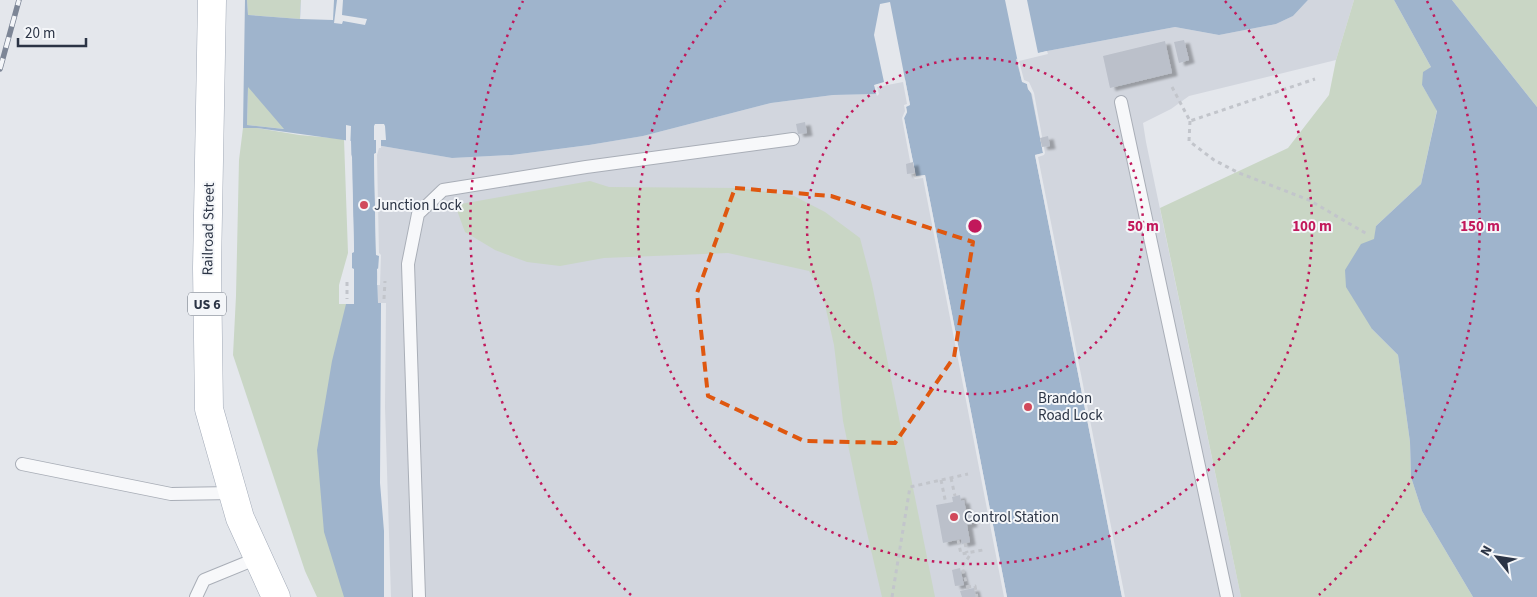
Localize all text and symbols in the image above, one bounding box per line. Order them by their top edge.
scale bar [18,15,85,47]
text: 20 m [25,23,55,44]
street label: Railroad Street [197,182,220,276]
place label: Junction Lock [374,195,462,216]
marker: Junction Lock [358,199,370,211]
text: 50 m [1127,216,1159,237]
text: 100 m [1292,216,1332,237]
text: 150 m [1460,216,1500,237]
centre of rings [966,217,984,235]
road number: US 6 [188,292,226,316]
place label: Brandon Road Lock [1038,388,1103,426]
marker: Brandon Road Lock [1022,401,1034,413]
place label: Control Station [964,507,1059,528]
marker: Control Station [948,511,960,523]
north arrow [1472,532,1522,582]
text: N [1476,542,1498,560]

